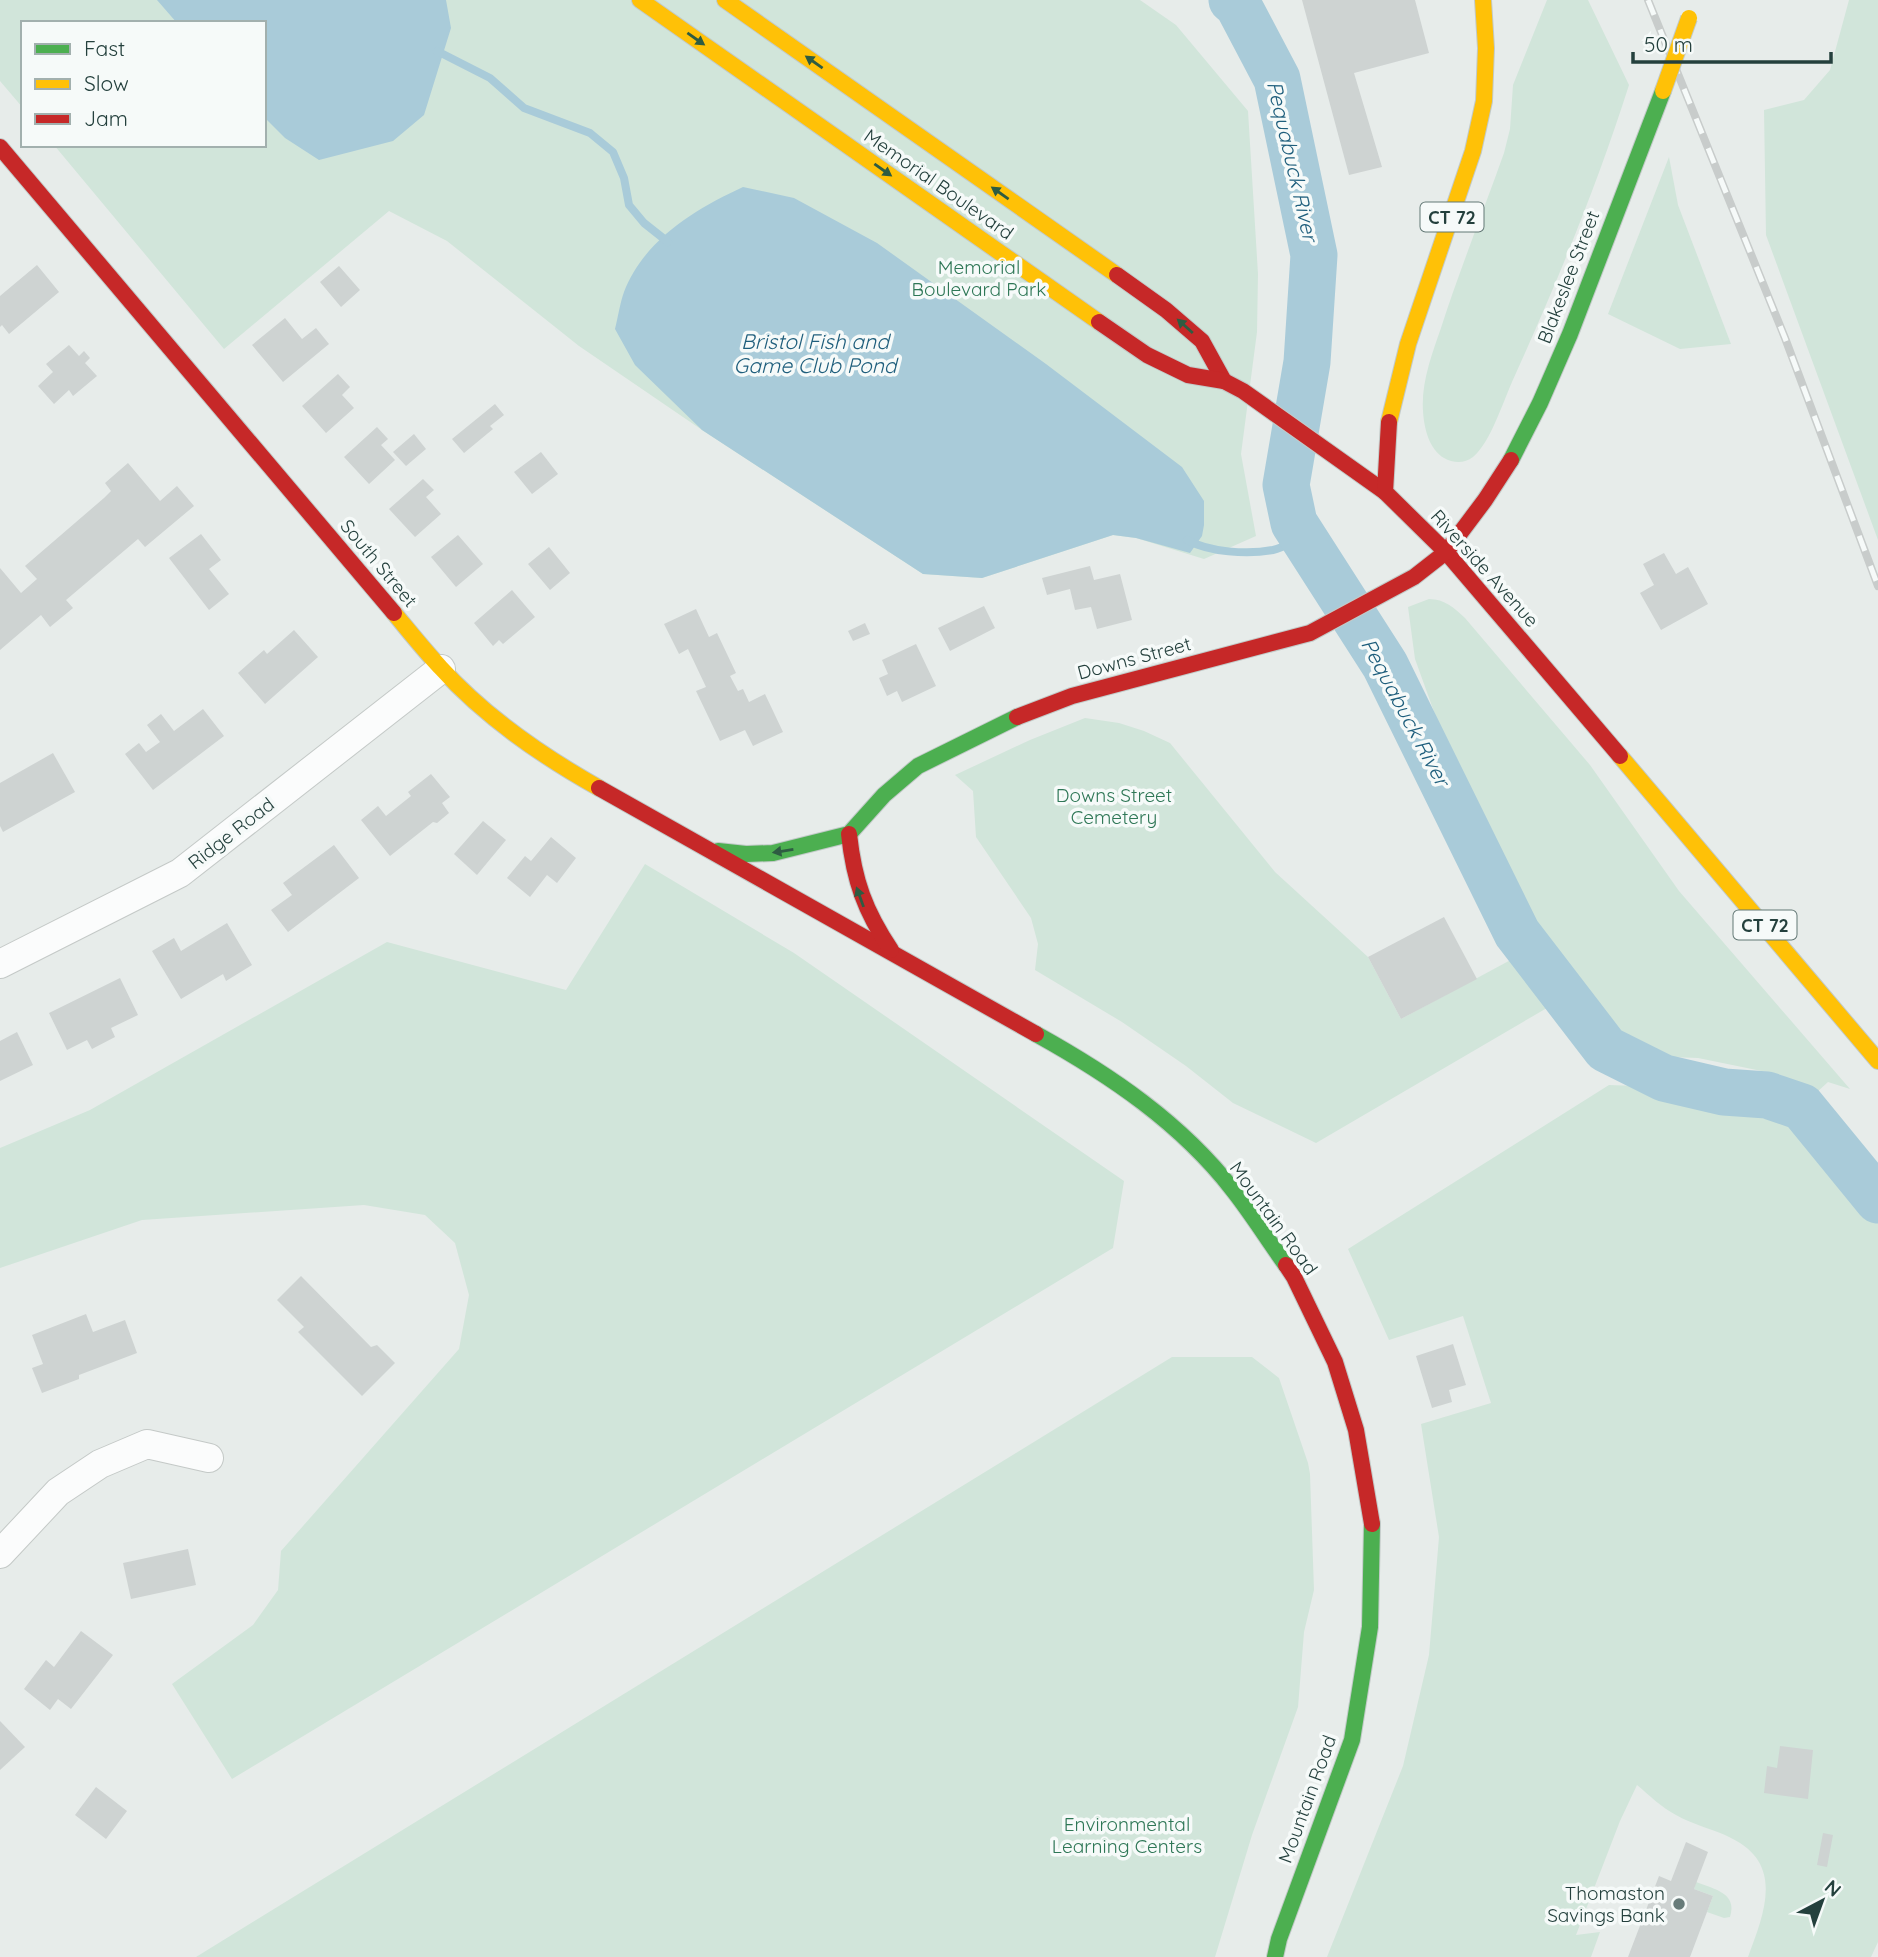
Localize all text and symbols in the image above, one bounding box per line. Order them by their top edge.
legend [21,21,266,147]
scale bar [1633,21,1831,65]
text: 50 m [1644,31,1693,57]
one-way arrow [687,32,705,46]
text: Fast [84,35,125,61]
one-way arrow [805,55,823,69]
text: Slow [84,70,129,96]
water label: Pequabuck River [1262,78,1325,246]
text: Jam [84,105,128,131]
street label: Memorial Boulevard [860,123,1018,245]
one-way arrow [874,163,892,177]
one-way arrow [991,186,1009,200]
road number: CT 72 [1420,202,1484,232]
street label: Blakeslee Street [1532,207,1604,347]
park label: Memorial Boulevard Park [912,255,1046,301]
one-way arrow [1176,318,1194,334]
water label: Bristol Fish and Game Club Pond [733,328,899,378]
street label: Riverside Avenue [1426,504,1544,632]
street label: South Street [335,514,423,612]
street label: Downs Street [1075,631,1193,685]
water label: Pequabuck River [1356,634,1457,793]
park label: Downs Street Cemetery [1056,783,1172,829]
street label: Ridge Road [183,792,279,874]
one-way arrow [772,846,794,857]
one-way arrow [855,886,866,907]
road number: CT 72 [1734,910,1796,940]
street label: Mountain Road [1225,1157,1323,1279]
street label: Mountain Road [1273,1732,1341,1866]
park label: Environmental Learning Centers [1052,1812,1202,1858]
north arrow [1787,1866,1857,1936]
text: N [1820,1875,1846,1902]
place label: Thomaston Savings Bank [1547,1881,1665,1927]
marker: Thomaston Savings Bank [1671,1896,1687,1912]

